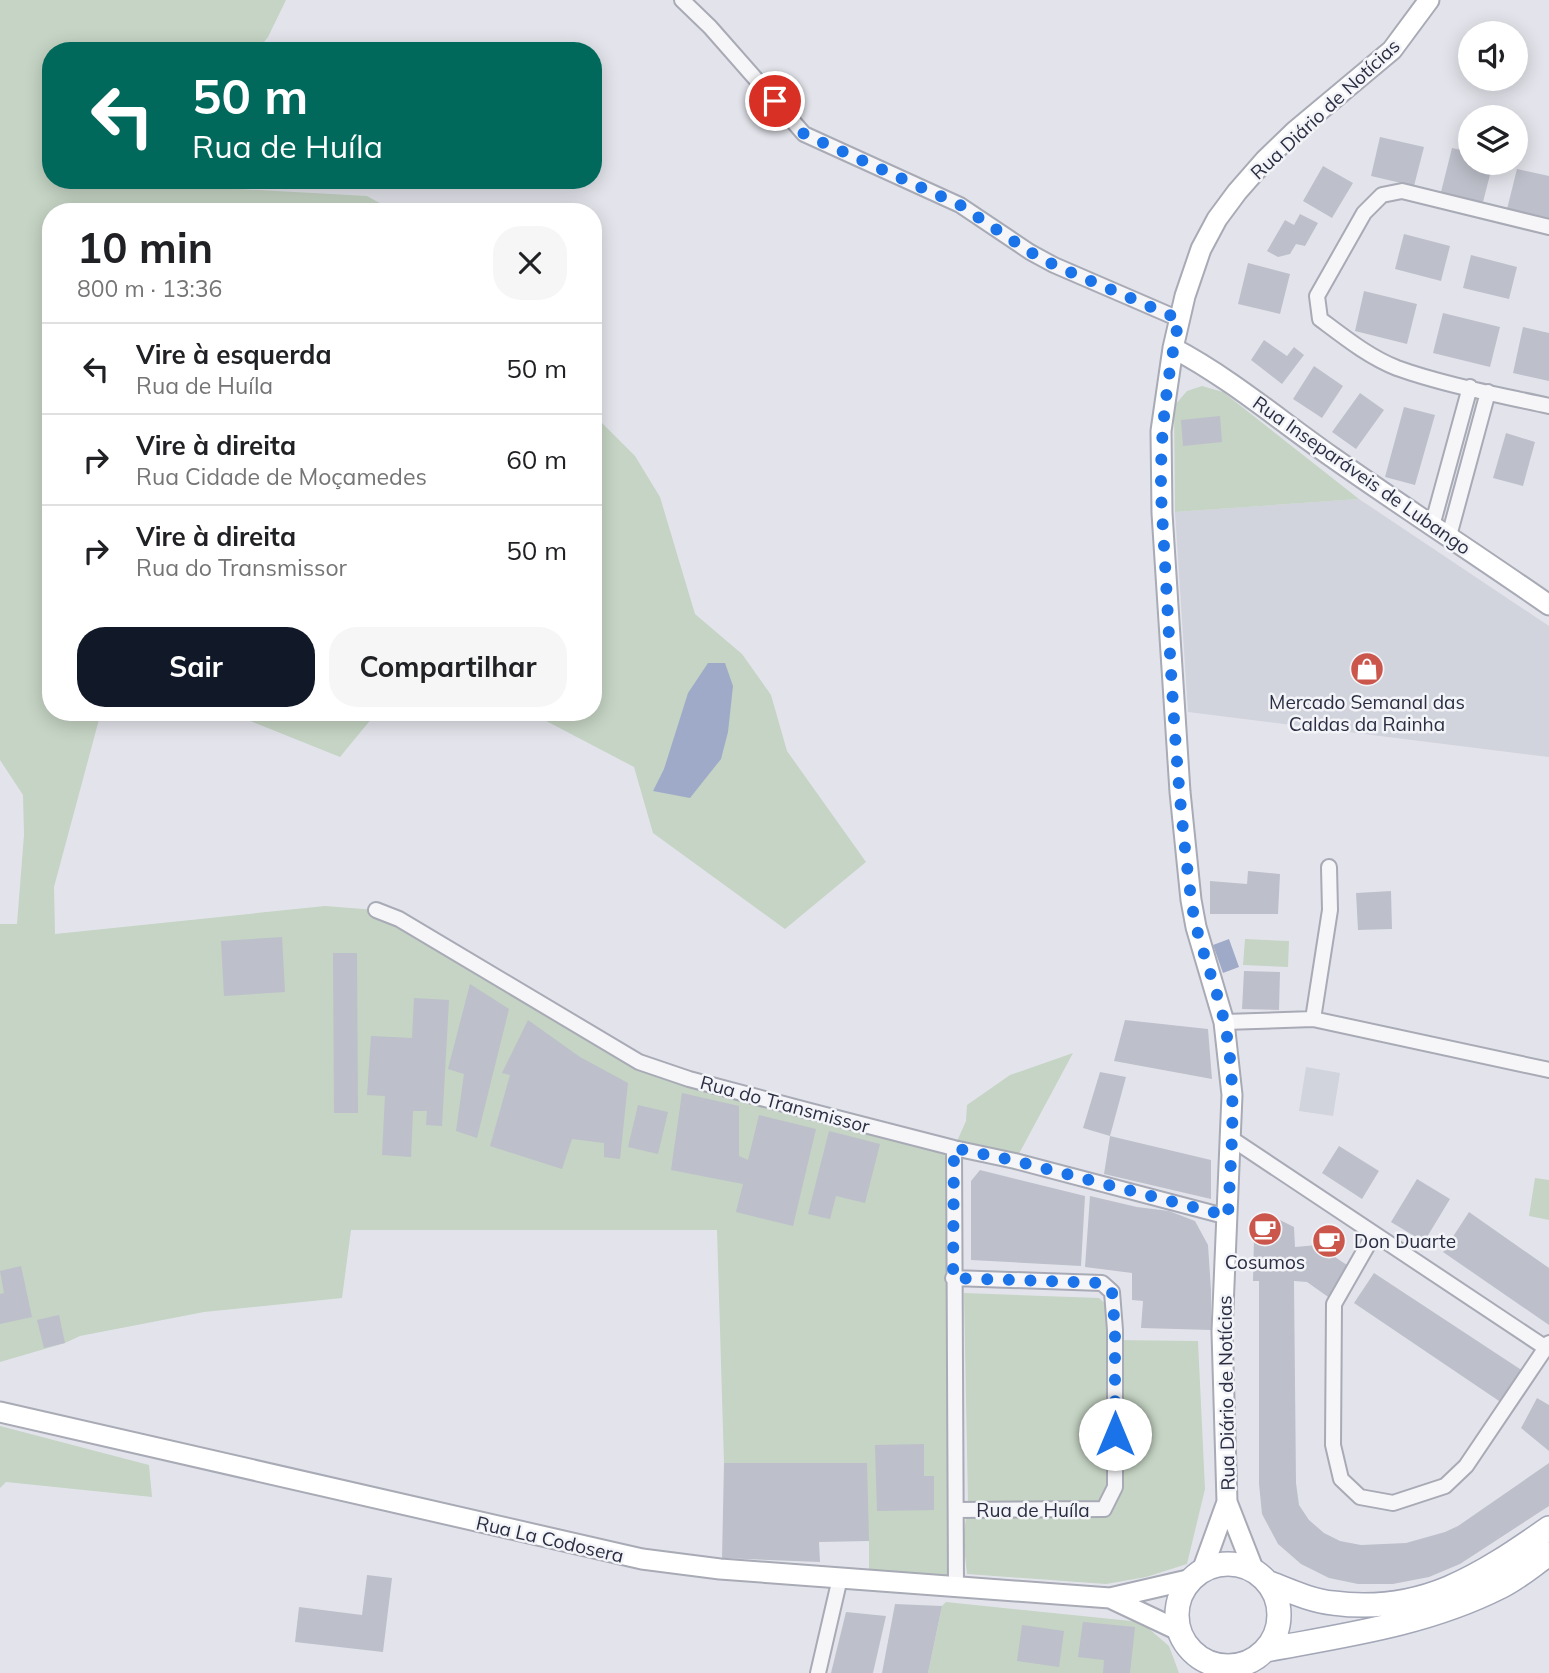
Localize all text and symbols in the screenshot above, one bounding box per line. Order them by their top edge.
map controls [1458,21,1528,175]
button: sound [1458,21,1528,91]
street label: Rua Diário de Notícias [1245,34,1405,184]
text: 50 m [192,65,308,126]
icon: left [77,70,168,161]
pin [745,71,805,131]
icon: arrive [756,82,794,120]
button: layers [1458,105,1528,175]
text: Rua de Huíla [192,126,383,166]
text: 10 min [77,221,213,274]
button: close [493,226,567,300]
text: 800 m · 13:36 [77,274,222,303]
text: Vire à esquerda [136,338,332,371]
icon: left [77,350,115,388]
text: 50 m [506,352,567,385]
text: Rua de Huíla [136,371,273,400]
street label: Rua Inseparáveis de Lubango [1248,390,1476,560]
text: Vire à direita [136,429,296,462]
icon: right [77,441,115,479]
text: 60 m [506,443,567,476]
text: Rua Cidade de Moçamedes [136,462,427,491]
text: Vire à direita [136,520,296,553]
icon: right [77,532,115,570]
text: 50 m [506,534,567,567]
text: Rua do Transmissor [136,553,347,582]
button: Sair [77,627,315,707]
button: Compartilhar [329,627,567,707]
shop icon: Mercado Semanal das Caldas da Rainha [1348,650,1386,688]
place label: Mercado Semanal das Caldas da Rainha [1269,690,1465,736]
street label: Rua do Transmissor [698,1070,872,1138]
cafe icon: Cosumos [1246,1210,1284,1248]
cafe icon: Don Duarte [1310,1222,1348,1260]
place label: Don Duarte [1354,1229,1456,1253]
place label: Cosumos [1225,1250,1305,1274]
street label: Rua Diário de Notícias [1212,1295,1240,1491]
position arrow [1078,1397,1152,1471]
street label: Rua de Huíla [976,1498,1090,1522]
street label: Rua La Codosera [474,1510,626,1568]

